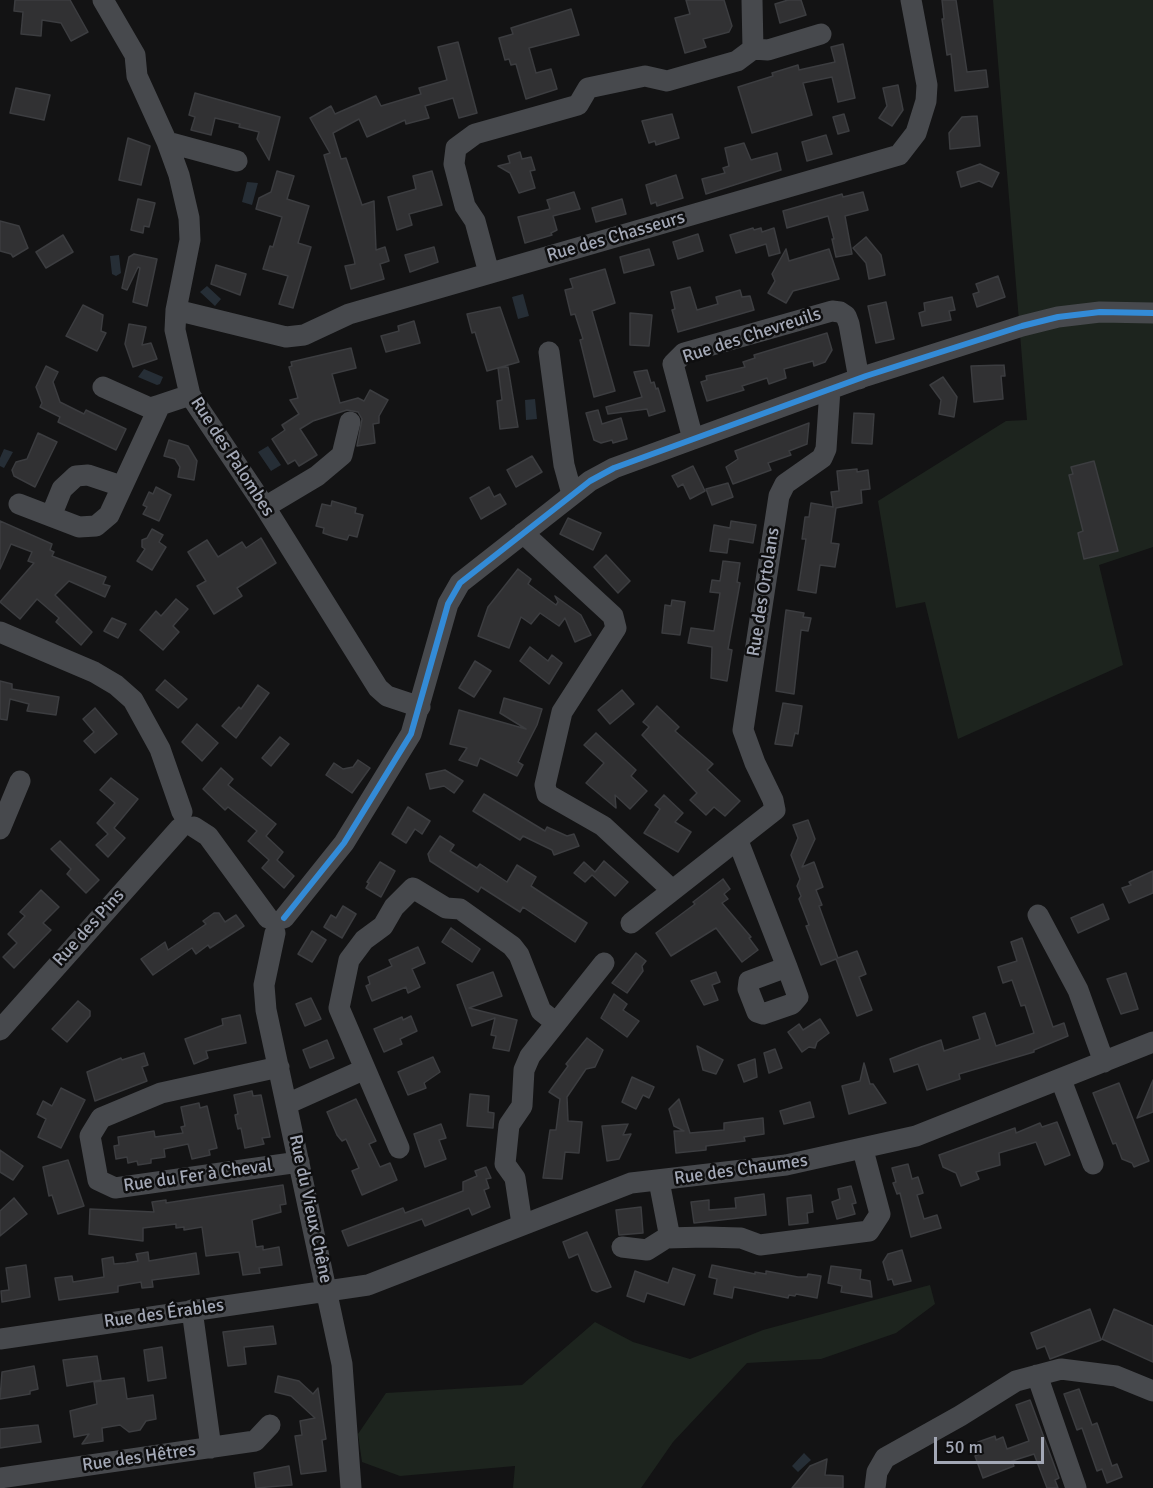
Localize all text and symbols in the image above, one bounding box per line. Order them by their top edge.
street label: Rue des Chasseurs [545,207,687,267]
street label: Rue des Chevreuils [680,303,824,369]
street label: Rue des Palombes [185,393,279,521]
street label: Rue des Ortolans [743,526,785,658]
street label: Rue des Pins [49,885,129,971]
street label: Rue du Vieux Chêne [284,1133,336,1285]
street label: Rue des Chaumes [673,1150,809,1190]
street label: Rue du Fer à Cheval [122,1155,274,1197]
street label: Rue des Érables [103,1295,225,1333]
scale bar [937,1425,1046,1463]
text: 50 m [945,1436,983,1458]
street label: Rue des Hêtres [81,1439,197,1477]

